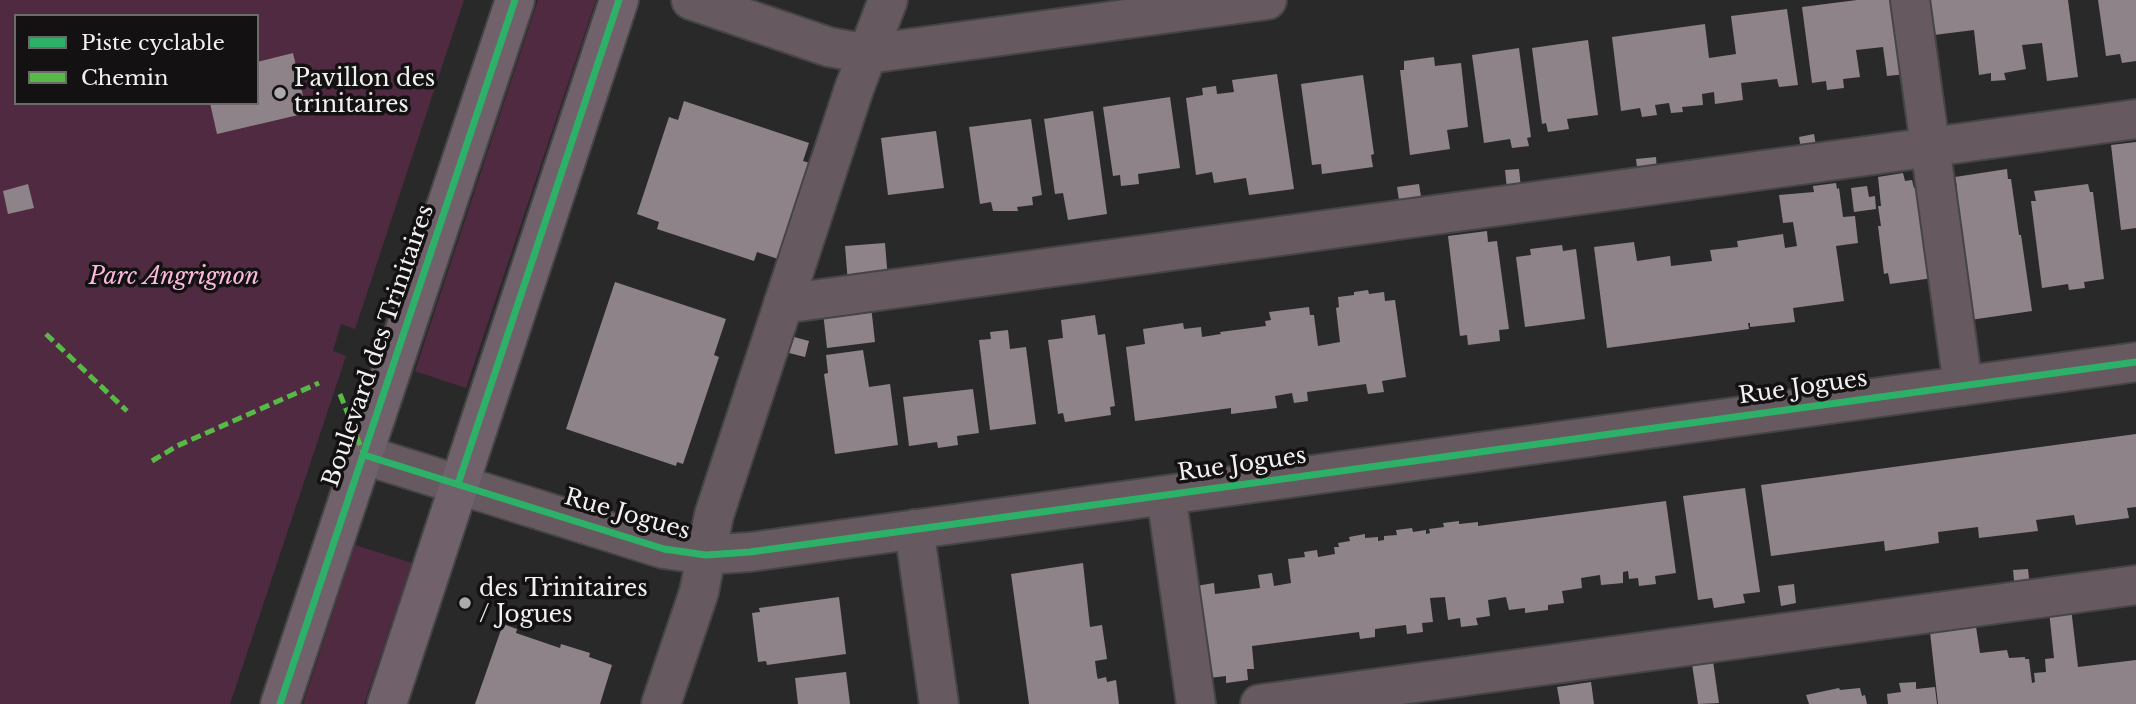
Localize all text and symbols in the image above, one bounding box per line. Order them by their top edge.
legend [14,14,259,105]
text: Piste cyclable [81,30,225,56]
text: Chemin [81,65,169,91]
place label: Pavillon des trinitaires [294,66,435,120]
marker: Pavillon des trinitaires [272,85,288,101]
street label: Boulevard des Trinitaires [318,201,440,491]
park label: Parc Angrignon [89,264,259,292]
street label: Rue Jogues [1737,365,1869,411]
street label: Rue Jogues [1176,442,1308,488]
street label: Rue Jogues [561,484,693,546]
place label: des Trinitaires / Jogues [479,576,648,630]
marker: des Trinitaires / Jogues [457,595,473,611]

